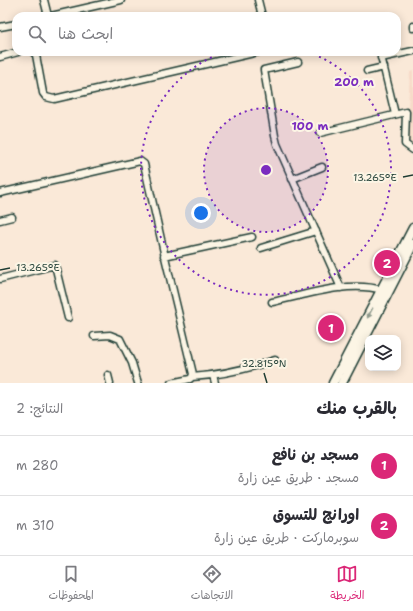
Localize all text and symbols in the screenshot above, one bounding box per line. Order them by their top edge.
search box [12,12,401,56]
icon: search [26,23,48,45]
text: ابحث هنا [58,24,113,44]
text: 200 m [334,74,374,90]
text: 100 m [292,118,329,134]
centre of rings [259,163,273,177]
text: 13.265°E [353,171,397,184]
your location [191,203,211,223]
pin: 2 [374,248,400,278]
text: 13.265°E [16,261,60,274]
one-way arrow [366,307,373,318]
pin: 1 [318,313,344,343]
map controls [365,335,401,371]
button: layers [365,335,401,371]
text: 32.815°N [242,357,286,370]
text: بالقرب منك [317,397,397,419]
text: النتائج: 2 [16,400,63,417]
text: مسجد بن نافع [271,445,359,465]
text: 280 m [16,457,58,474]
text: 1 [381,457,387,474]
text: مسجد · طريق عين زارة [238,469,359,486]
text: اورانج للتسوق [273,505,359,525]
text: 310 m [16,517,54,534]
text: 2 [379,517,389,534]
text: سوبرماركت · طريق عين زارة [214,529,359,546]
tab: المحفوظات [49,563,94,605]
tab: الاتجاهات [191,563,233,605]
tab: الخريطة [330,563,365,605]

